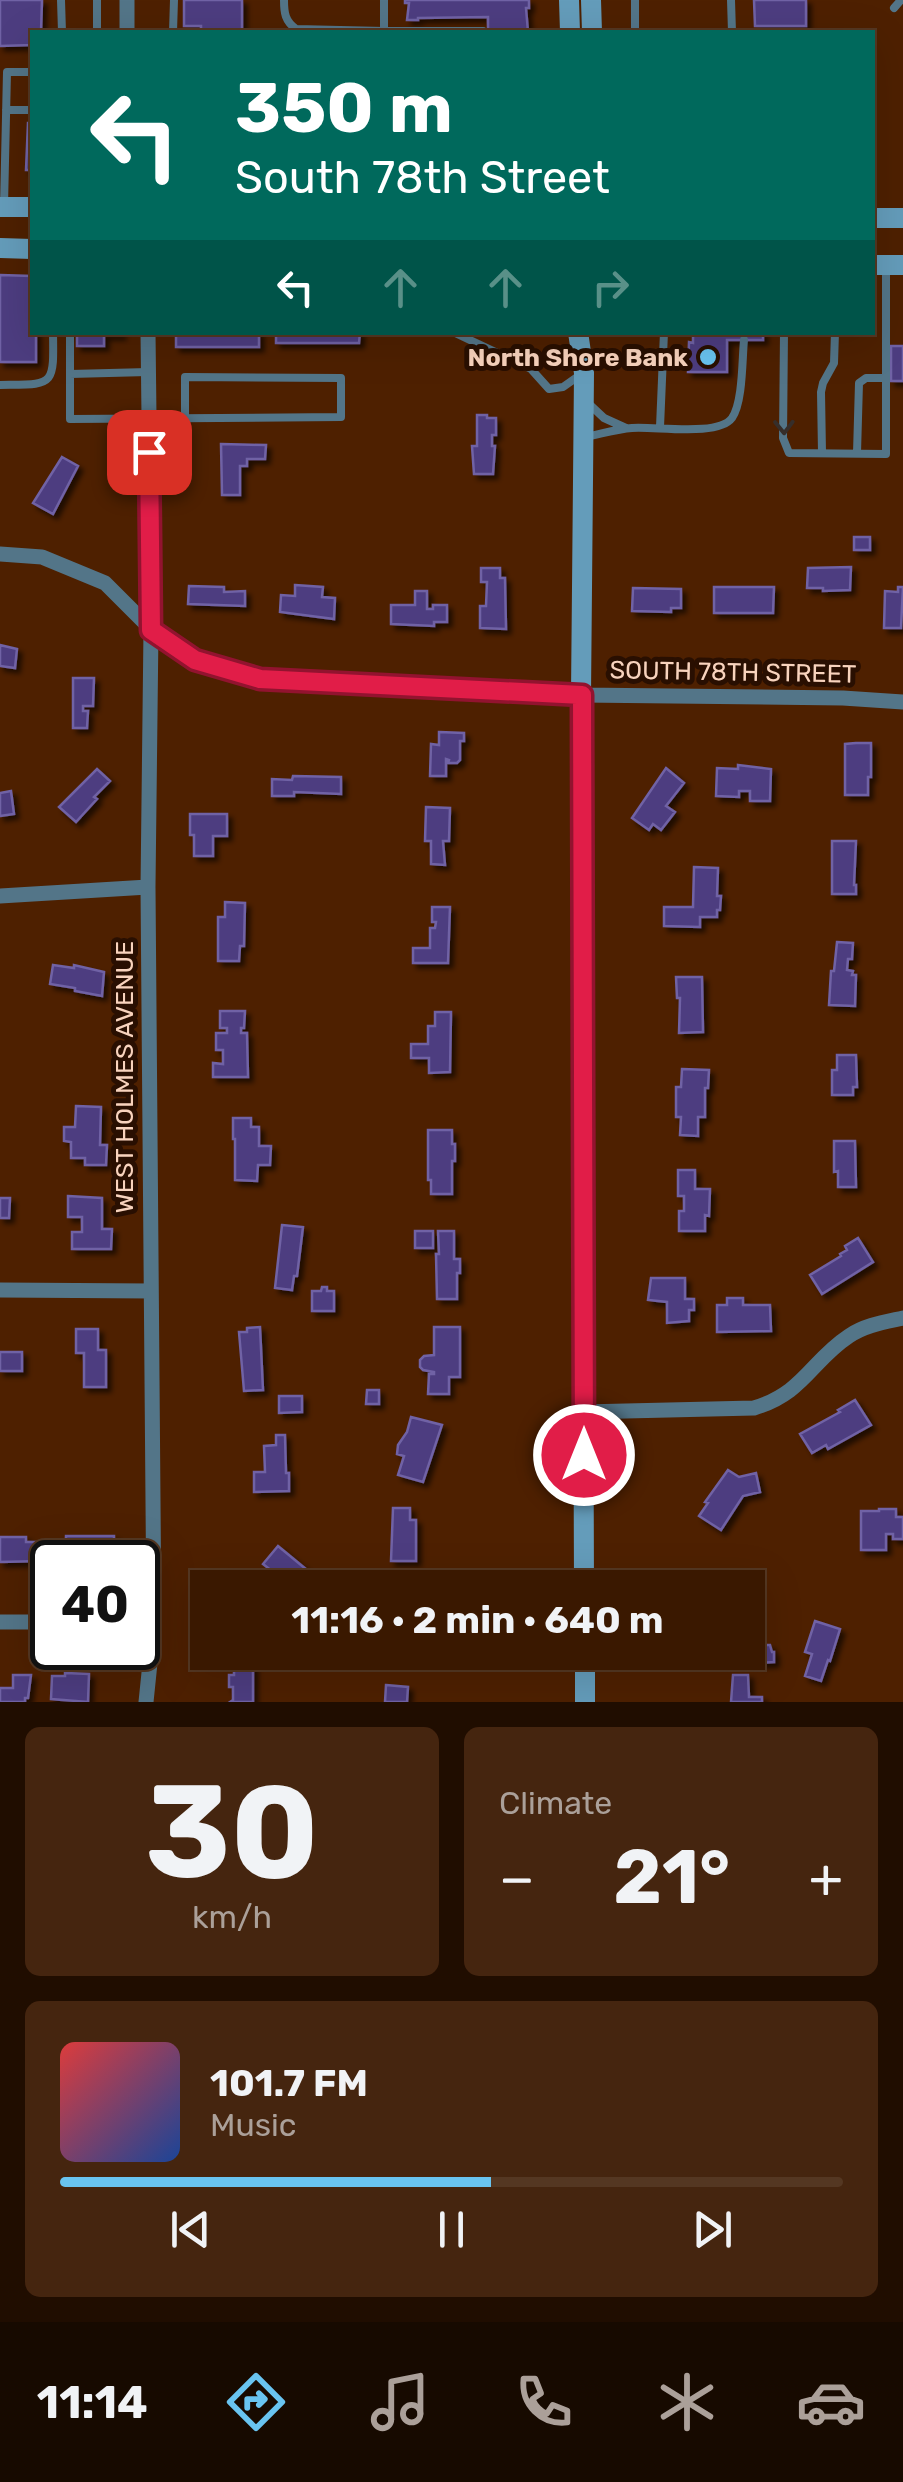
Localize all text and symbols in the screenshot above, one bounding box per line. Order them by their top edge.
text: 350 m [235,67,453,150]
icon: left [70,70,200,200]
text: South 78th Street [235,151,610,204]
icon: left [268,260,323,315]
icon: ahead [373,260,428,315]
icon: ahead [478,260,533,315]
icon: right [583,260,638,315]
place label: North Shore Bank [468,343,688,372]
marker: North Shore Bank [697,346,719,368]
pin [107,410,192,495]
one-way arrow [773,420,795,435]
icon: arrive [122,425,177,480]
street label: SOUTH 78TH STREET [609,655,857,689]
street label: WEST HOLMES AVENUE [110,941,139,1213]
position arrow [532,1403,636,1507]
speed limit sign: 40 [30,1540,160,1670]
text: 11:16 · 2 min · 640 m [291,1597,664,1643]
text: 30 [145,1755,319,1910]
text: Climate [499,1784,612,1822]
text: 21° [613,1833,730,1922]
text: − [499,1846,535,1911]
text: + [809,1846,843,1911]
text: km/h [192,1898,272,1936]
text: 101.7 FM [210,2060,368,2106]
text: Music [210,2106,296,2144]
icon: previous [163,2202,218,2257]
icon: pause [424,2202,479,2257]
icon: next [685,2202,740,2257]
icon: directions [221,2367,291,2437]
icon: music [365,2367,435,2437]
icon: phone [509,2367,579,2437]
icon: climate [652,2367,722,2437]
icon: car [796,2367,866,2437]
text: 11:14 [37,2376,148,2429]

